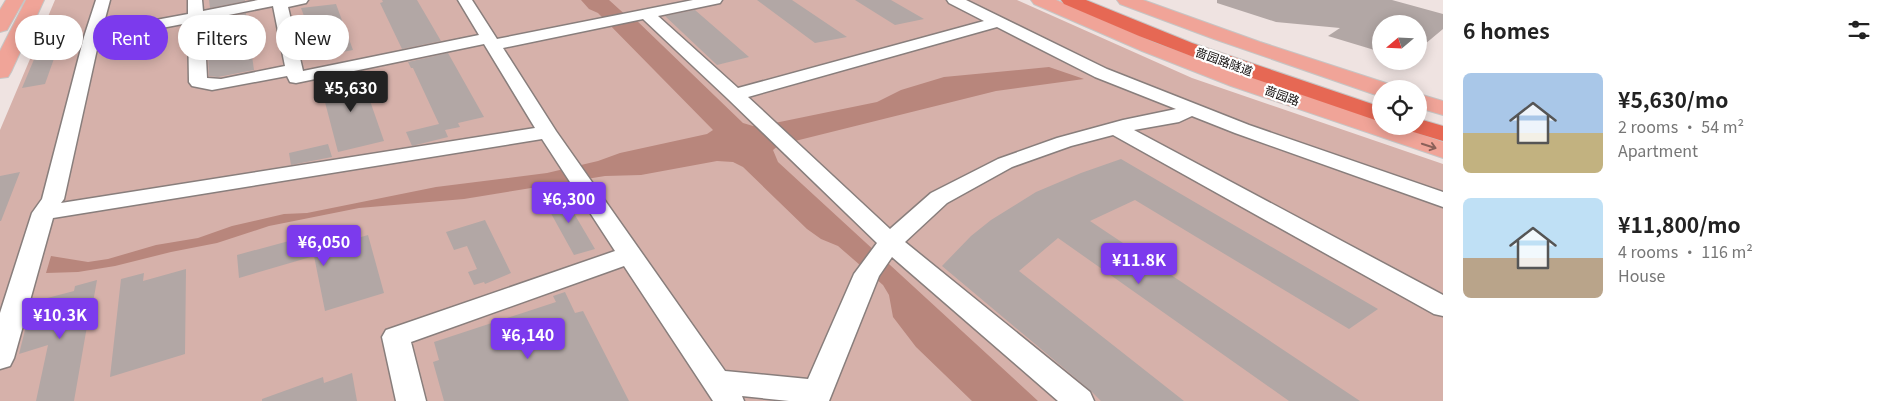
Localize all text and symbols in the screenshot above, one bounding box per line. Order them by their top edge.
chip: Buy [15,15,83,60]
chip: Rent [93,15,168,60]
chip: Filters [178,15,266,60]
chip: New [276,15,349,60]
north arrow [1372,15,1428,70]
map controls [1372,15,1427,135]
text: 6 homes [1463,15,1550,45]
icon: filters [1845,16,1873,44]
street label: 啬园路隧道 [1193,42,1256,79]
pin: ¥5,630 [310,70,392,113]
text: ¥5,630 [325,75,377,99]
street label: 啬园路 [1263,80,1302,109]
button: locate [1372,80,1427,135]
text: ¥5,630/mo [1618,84,1728,114]
icon: home [1503,93,1563,153]
text: 2 rooms · 54 m² [1618,114,1744,138]
text: Apartment [1618,138,1698,162]
one-way arrow [1421,142,1437,151]
pin: ¥6,300 [528,182,610,224]
text: ¥6,300 [543,186,595,210]
text: ¥11,800/mo [1618,209,1741,239]
icon: home [1503,218,1563,278]
pin: ¥6,050 [283,224,365,267]
text: ¥6,050 [298,229,350,253]
text: 4 rooms · 116 m² [1618,239,1753,263]
pin: ¥11.8K [1098,242,1180,285]
text: ¥11.8K [1112,247,1166,271]
text: House [1618,263,1665,287]
pin: ¥10.3K [19,298,101,340]
text: ¥10.3K [33,302,87,326]
pin: ¥6,140 [487,318,569,360]
text: ¥6,140 [502,322,554,346]

